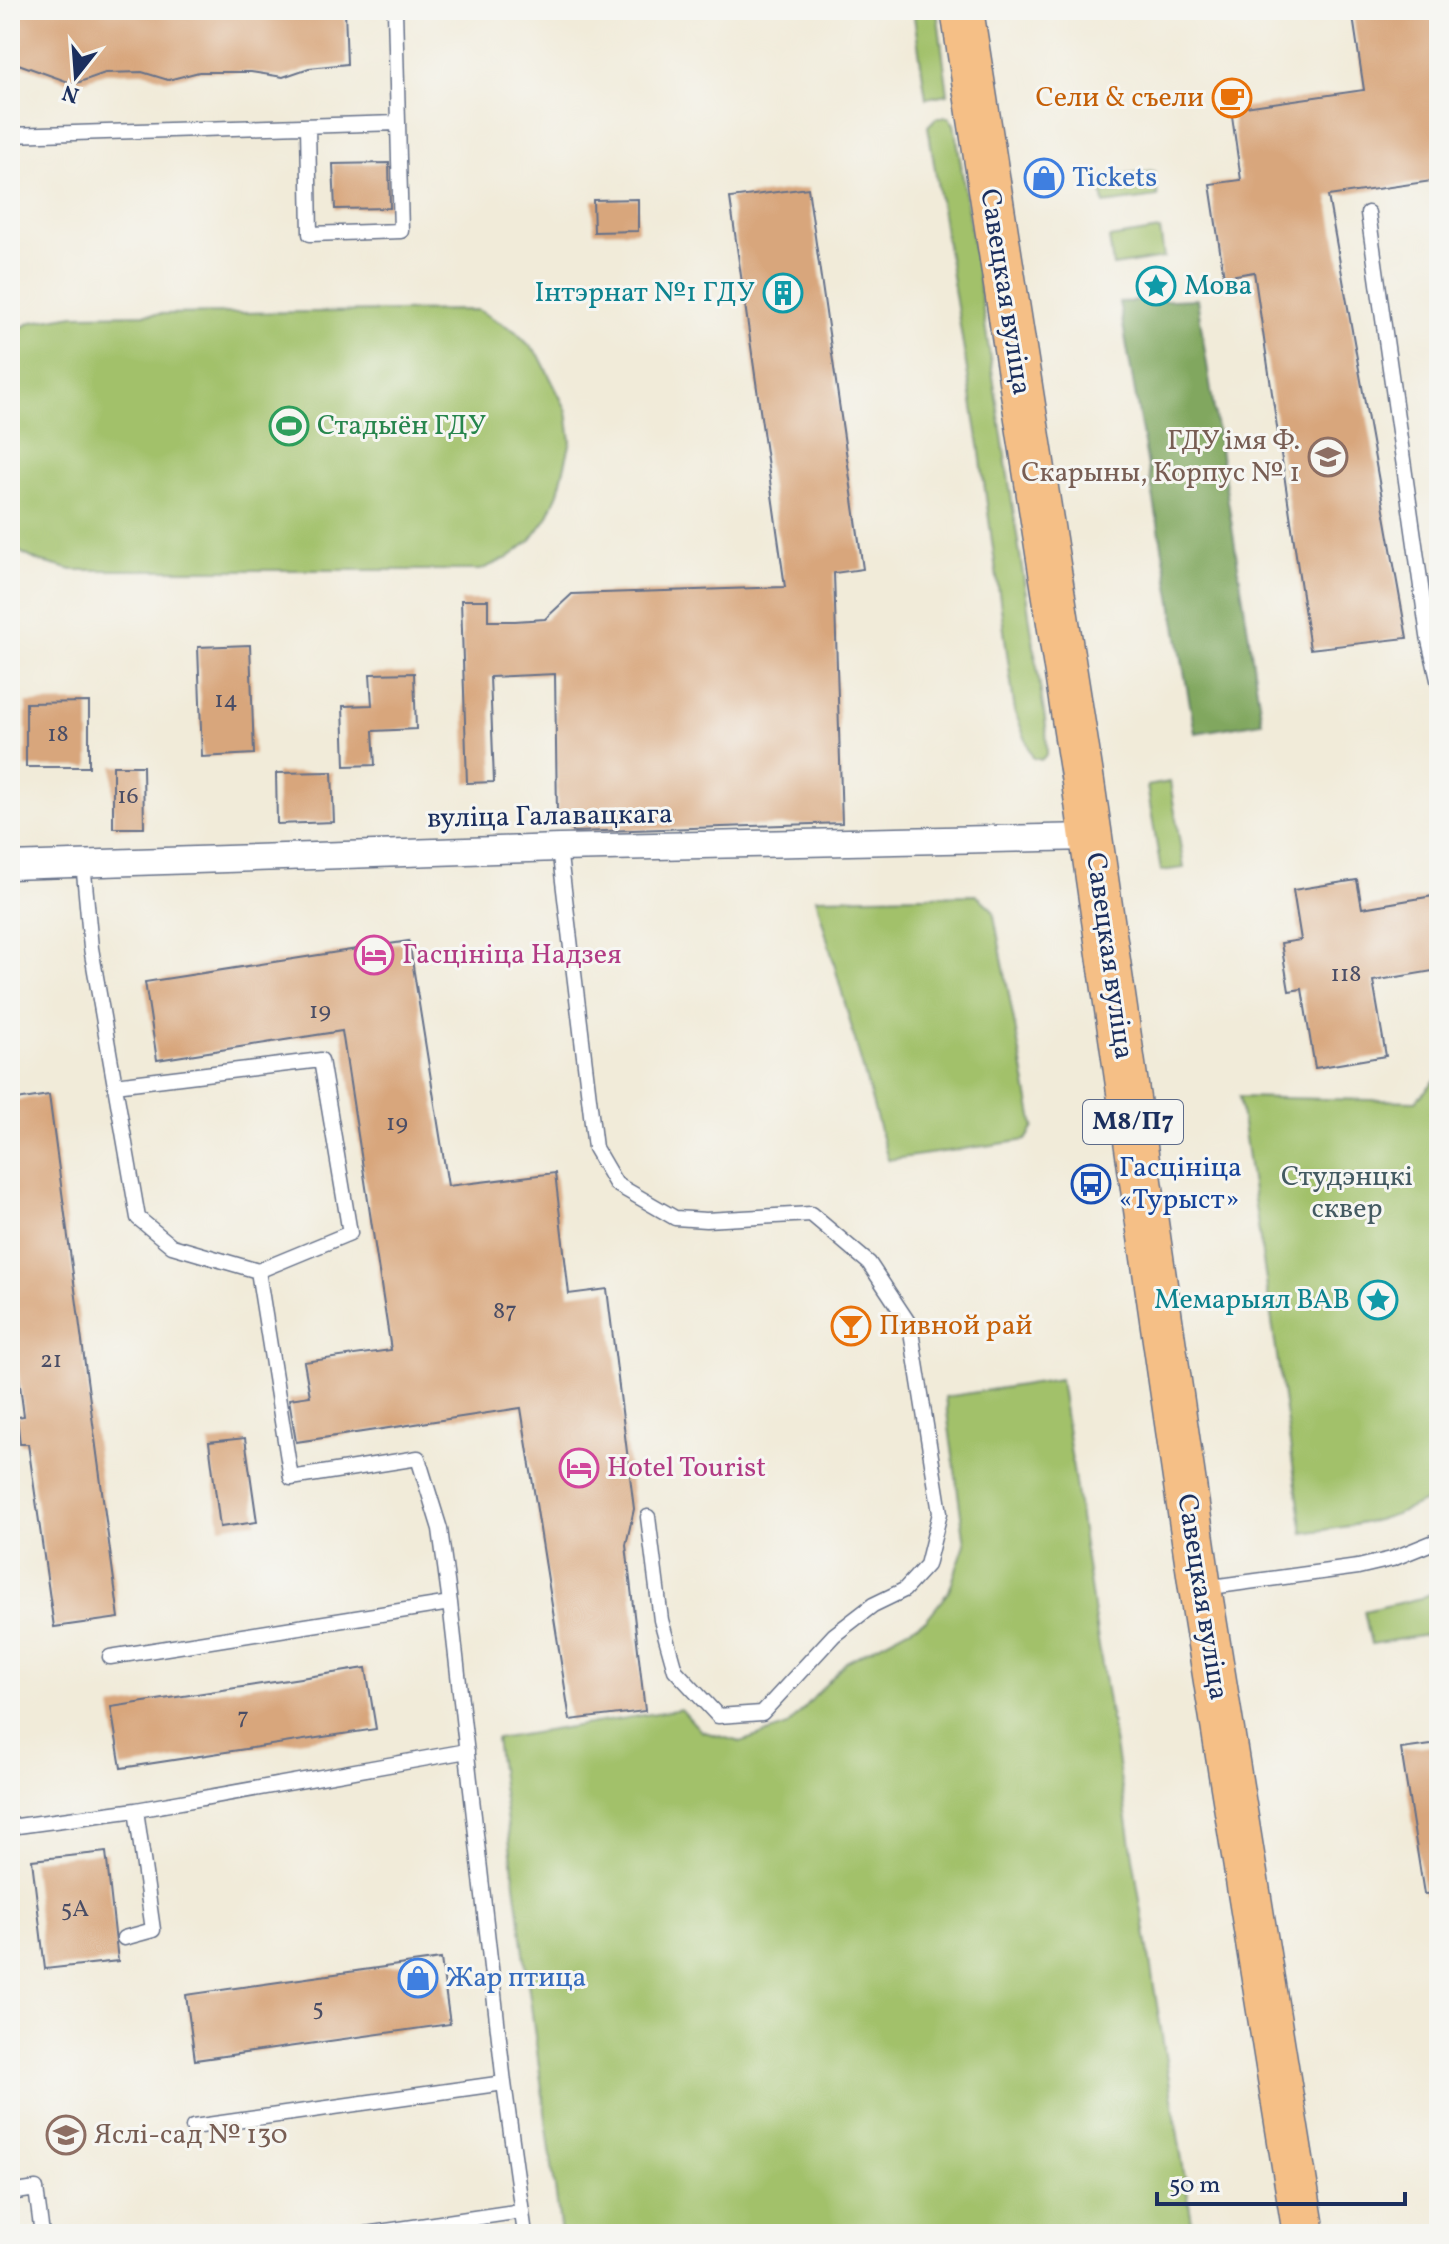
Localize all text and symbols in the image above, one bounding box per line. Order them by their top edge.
north arrow [36,36,116,116]
text: N [59,76,83,110]
cafe icon: Сели & съели [1211,77,1253,119]
place label: Сели & съели [1035,79,1204,118]
shop icon: Tickets [1023,157,1065,199]
place label: Tickets [1072,159,1157,198]
street label: Савецкая вуліца [969,186,1041,398]
place icon: Мова [1135,265,1177,307]
place label: Мова [1184,267,1253,306]
building icon: Інтэрнат №1 ГДУ [762,272,804,314]
place label: Інтэрнат №1 ГДУ [534,274,755,313]
sports icon: Стадыён ГДУ [268,405,310,447]
place label: Стадыён ГДУ [317,407,486,446]
place label: ГДУ імя Ф. Скарыны, Корпус № 1 [1021,422,1300,493]
school or university icon: ГДУ імя Ф. Скарыны, Корпус № 1 [1307,436,1349,478]
house number: 14 [214,684,238,718]
house number: 18 [47,718,69,752]
house number: 16 [117,780,139,814]
street label: вуліца Галавацкага [427,795,673,839]
street label: Савецкая вуліца [1075,850,1143,1062]
hotel icon: Гасцініца Надзея [353,934,395,976]
place label: Гасцініца Надзея [402,936,622,975]
house number: 118 [1331,958,1361,992]
house number: 19 [309,995,331,1029]
road number: М8/П7 [1083,1100,1183,1144]
house number: 19 [386,1107,408,1141]
place label: Гасцініца «Турыст» [1119,1149,1242,1220]
park label: Студэнцкі сквер [1281,1158,1413,1229]
bus stop icon: Гасцініца «Турыст» [1070,1163,1112,1205]
place icon: Мемарыял ВАВ [1357,1279,1399,1321]
place label: Мемарыял ВАВ [1154,1281,1350,1320]
house number: 87 [493,1295,517,1329]
bar icon: Пивной рай [830,1305,872,1347]
place label: Пивной рай [879,1307,1033,1346]
house number: 21 [40,1344,62,1378]
hotel icon: Hotel Tourist [558,1447,600,1489]
place label: Hotel Tourist [607,1449,766,1488]
street label: Савецкая вуліца [1166,1491,1238,1703]
house number: 7 [237,1701,249,1735]
house number: 5А [61,1893,89,1927]
shop icon: Жар птица [397,1957,439,1999]
place label: Жар птица [446,1959,587,1998]
house number: 5 [312,1992,324,2026]
school or university icon: Яслі-сад № 130 [45,2114,87,2156]
place label: Яслі-сад № 130 [94,2116,288,2155]
scale bar [1157,2156,1405,2206]
text: 50 m [1169,2169,1221,2203]

